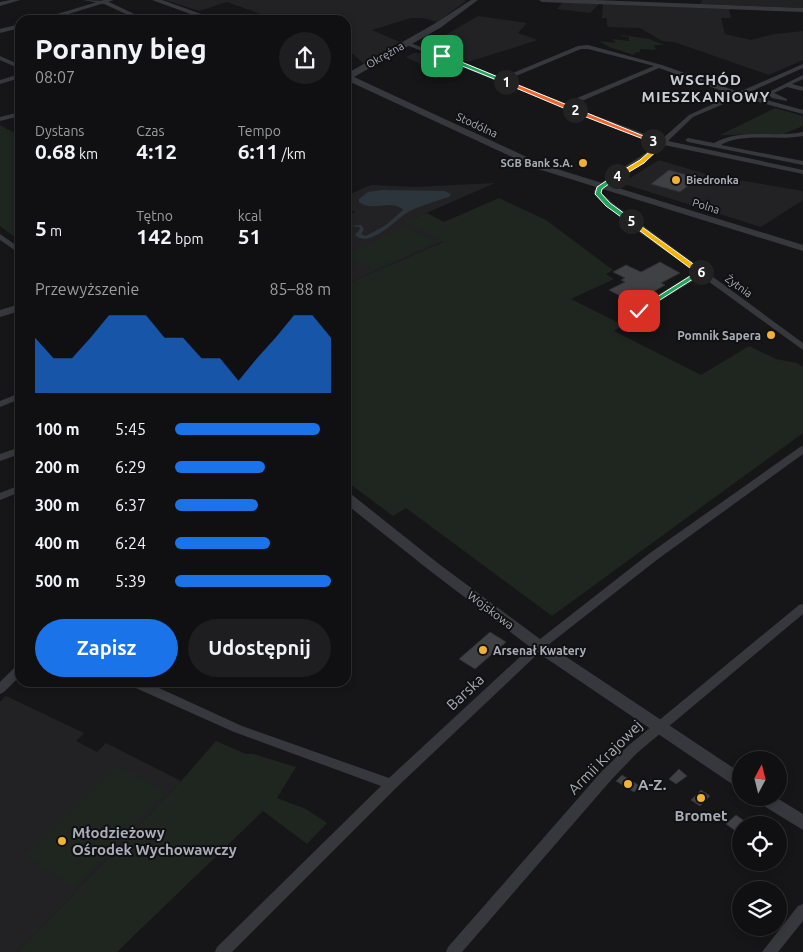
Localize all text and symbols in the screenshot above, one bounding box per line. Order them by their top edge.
button: share [279,32,331,84]
text: Poranny bieg [35,33,207,64]
pin [421,35,463,77]
street label: Okrężna [364,39,406,71]
icon: arrive [428,42,456,70]
text: 08:07 [35,68,75,86]
pin: 1 [494,70,518,94]
district label: WSCHÓD MIESZKANIOWY [642,71,770,105]
text: 1 [503,74,510,90]
pin: 2 [562,98,588,122]
text: 2 [572,102,579,118]
street label: Stodólna [454,110,500,140]
text: Dystans [35,123,84,139]
text: Czas [136,123,165,139]
text: Tempo [238,123,281,139]
pin: 3 [640,128,666,154]
text: 3 [650,133,657,149]
text: 0.68 [35,139,76,163]
text: 4:12 [136,139,177,163]
text: 6:11 [238,139,278,163]
text: km [76,146,98,162]
text: /km [278,146,306,162]
place label: SGB Bank S.A. [501,157,573,169]
marker: SGB Bank S.A. [577,157,589,169]
pin: 4 [604,164,630,188]
text: 4 [614,168,621,184]
marker: Biedronka [670,174,682,186]
place label: Biedronka [686,174,739,186]
street label: Polna [691,196,721,216]
text: Tętno [136,208,173,224]
text: kcal [238,208,262,224]
pin: 5 [618,208,644,234]
text: 5 [628,213,635,229]
text: 5 [35,216,47,240]
text: m [47,223,62,239]
text: 142 [136,224,172,248]
text: 51 [238,224,261,248]
text: bpm [172,231,204,247]
pin: 6 [688,260,714,284]
text: 6 [698,264,705,280]
street label: Żytnia [723,272,755,300]
text: Przewyższenie [35,280,139,298]
text: 85–88 m [269,280,331,298]
pin [618,290,660,332]
icon: check [625,297,653,325]
place label: Pomnik Sapera [677,329,761,342]
marker: Pomnik Sapera [765,329,777,341]
text: 100 m [35,420,80,438]
text: 5:45 [115,420,146,438]
text: 200 m [35,458,80,476]
text: 6:29 [115,458,146,476]
text: 300 m [35,496,80,514]
text: 6:37 [115,496,146,514]
text: 400 m [35,534,80,552]
text: 6:24 [115,534,146,552]
text: 500 m [35,572,80,590]
text: 5:39 [115,572,146,590]
street label: Wojskowa [465,588,517,632]
button: Zapisz [35,619,178,677]
button: Udostępnij [188,619,331,677]
marker: Arsenał Kwatery [477,644,489,656]
place label: Arsenał Kwatery [493,644,587,657]
street label: Barska [443,671,487,713]
street label: Armii Krajowej [564,716,646,798]
north arrow [732,751,788,806]
map controls [732,751,787,936]
place label: A-Z. [638,776,667,793]
marker: A-Z. [622,778,634,790]
marker: Bromet [695,792,707,804]
place label: Bromet [674,807,728,824]
button: locate [732,816,787,871]
place label: Młodzieżowy Ośrodek Wychowawczy [72,824,237,858]
marker: Młodzieżowy Ośrodek Wychowawczy [56,835,68,847]
button: layers [732,881,787,936]

